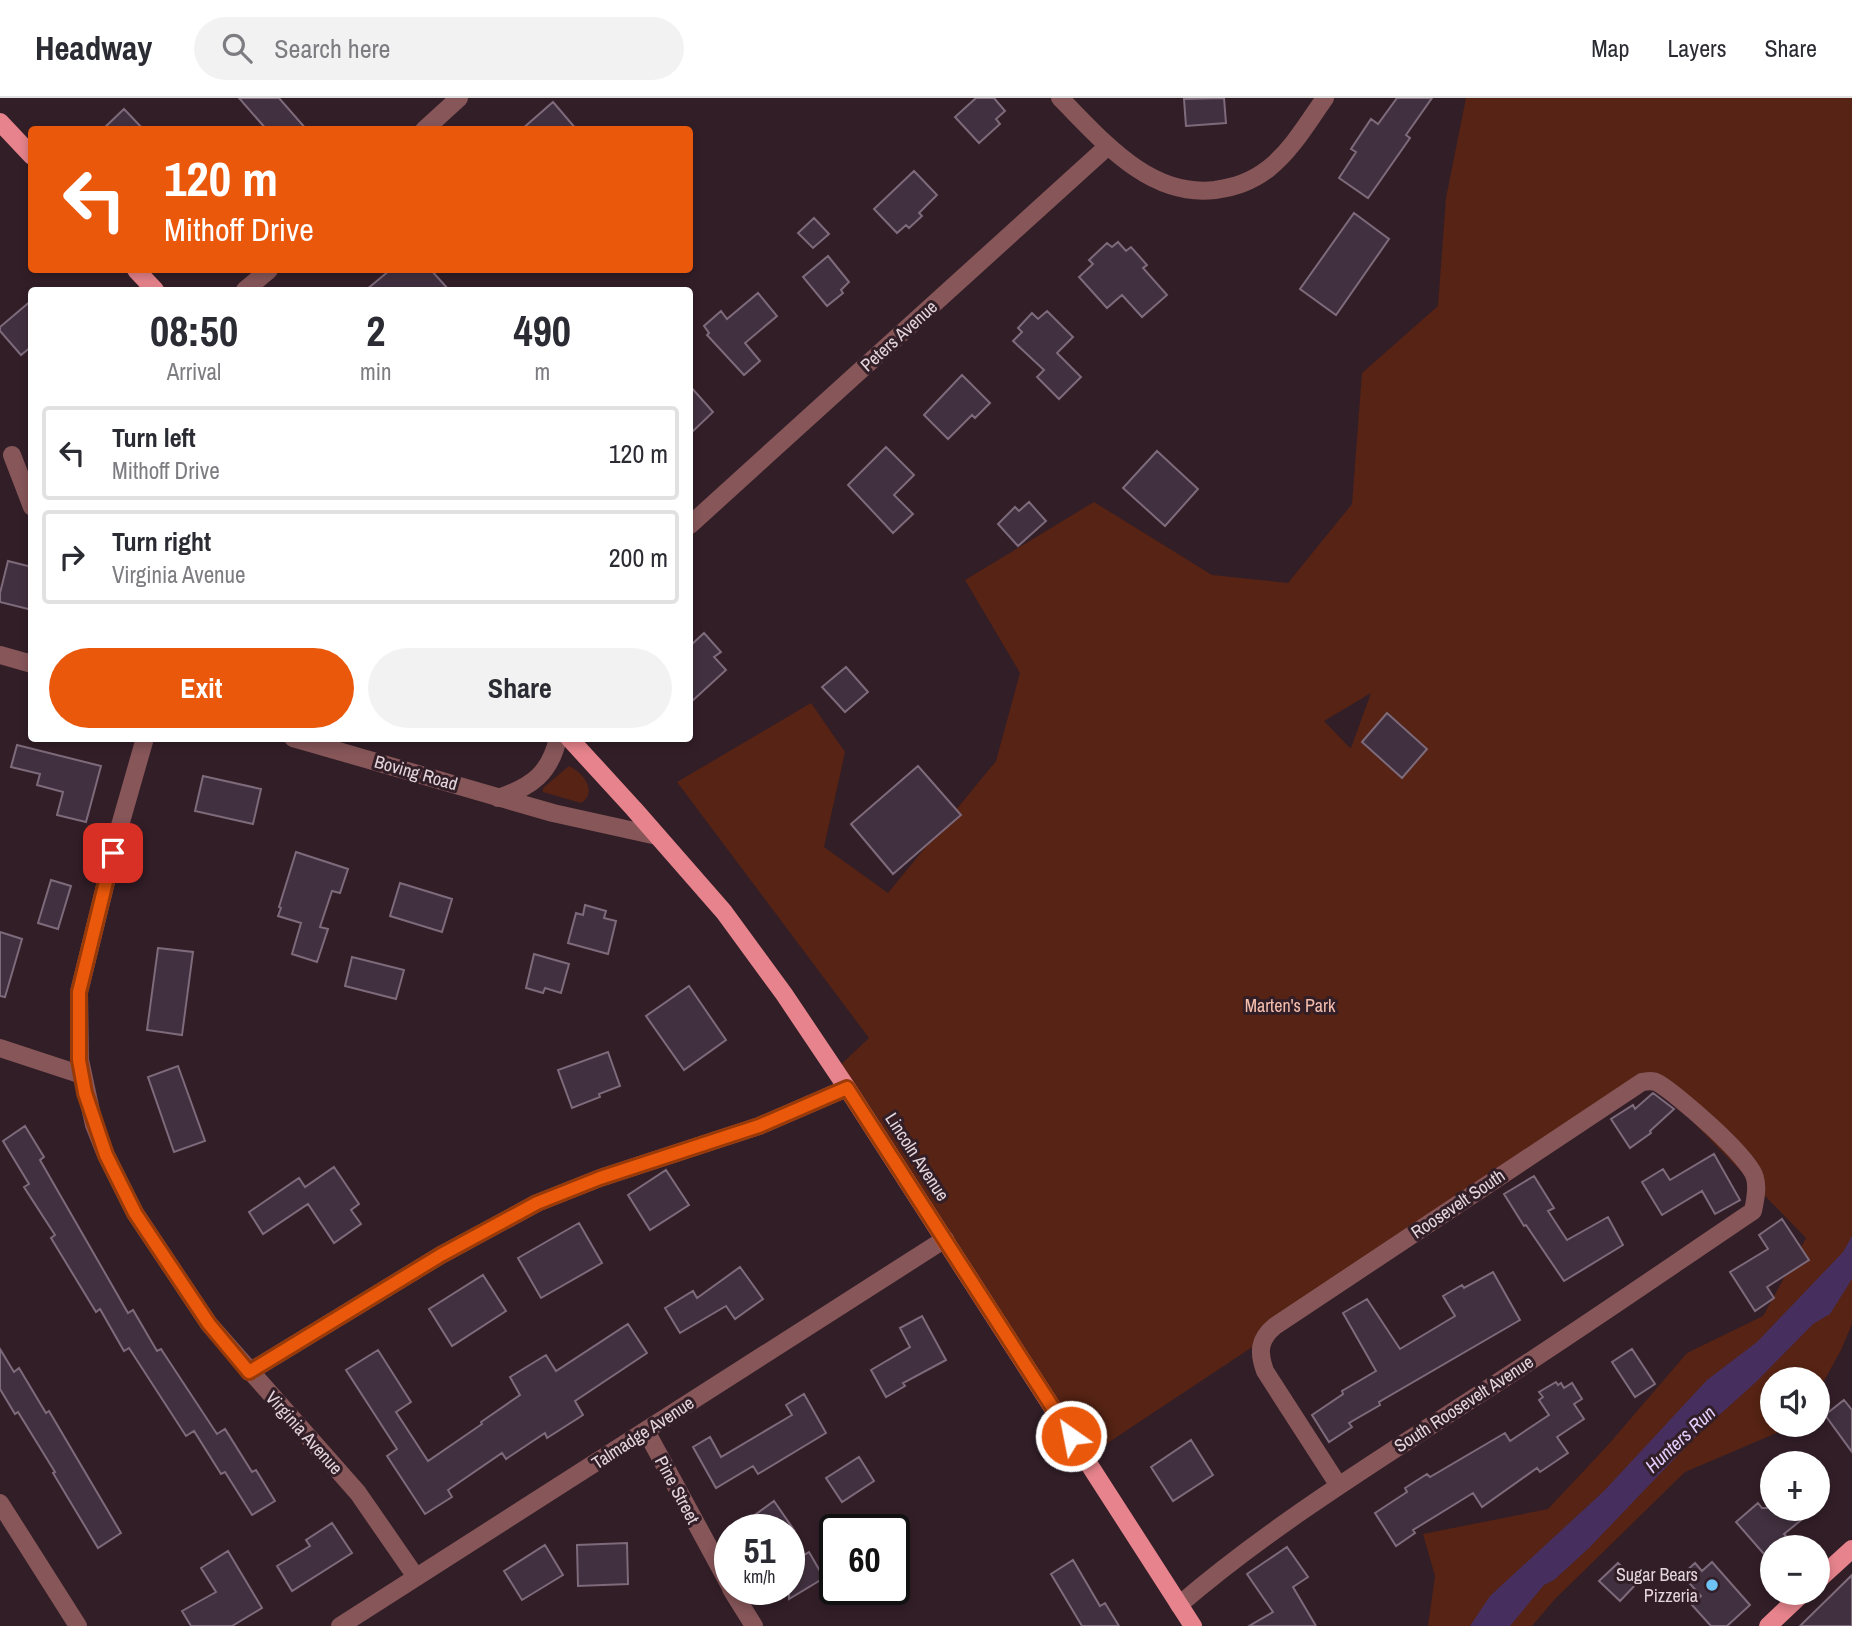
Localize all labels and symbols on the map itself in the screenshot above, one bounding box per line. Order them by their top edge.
street label: Peters Avenue [855,294,943,377]
street label: Boving Road [372,749,461,796]
pin [83,823,143,883]
park label: Marten's Park [1245,993,1336,1018]
street label: Lincoln Avenue [880,1108,955,1206]
street label: Roosevelt South [1406,1163,1510,1244]
street label: South Roosevelt Avenue [1389,1349,1538,1458]
street label: Virginia Avenue [260,1385,349,1480]
street label: Talmadge Avenue [587,1390,699,1475]
position arrow [1034,1399,1108,1473]
water label: Hunters Run [1639,1400,1721,1478]
street label: Pine Street [649,1451,706,1528]
speed limit sign: 60 [819,1514,910,1605]
place label: Sugar Bears Pizzeria [1616,1562,1698,1608]
marker: Sugar Bears Pizzeria [1704,1577,1720,1593]

